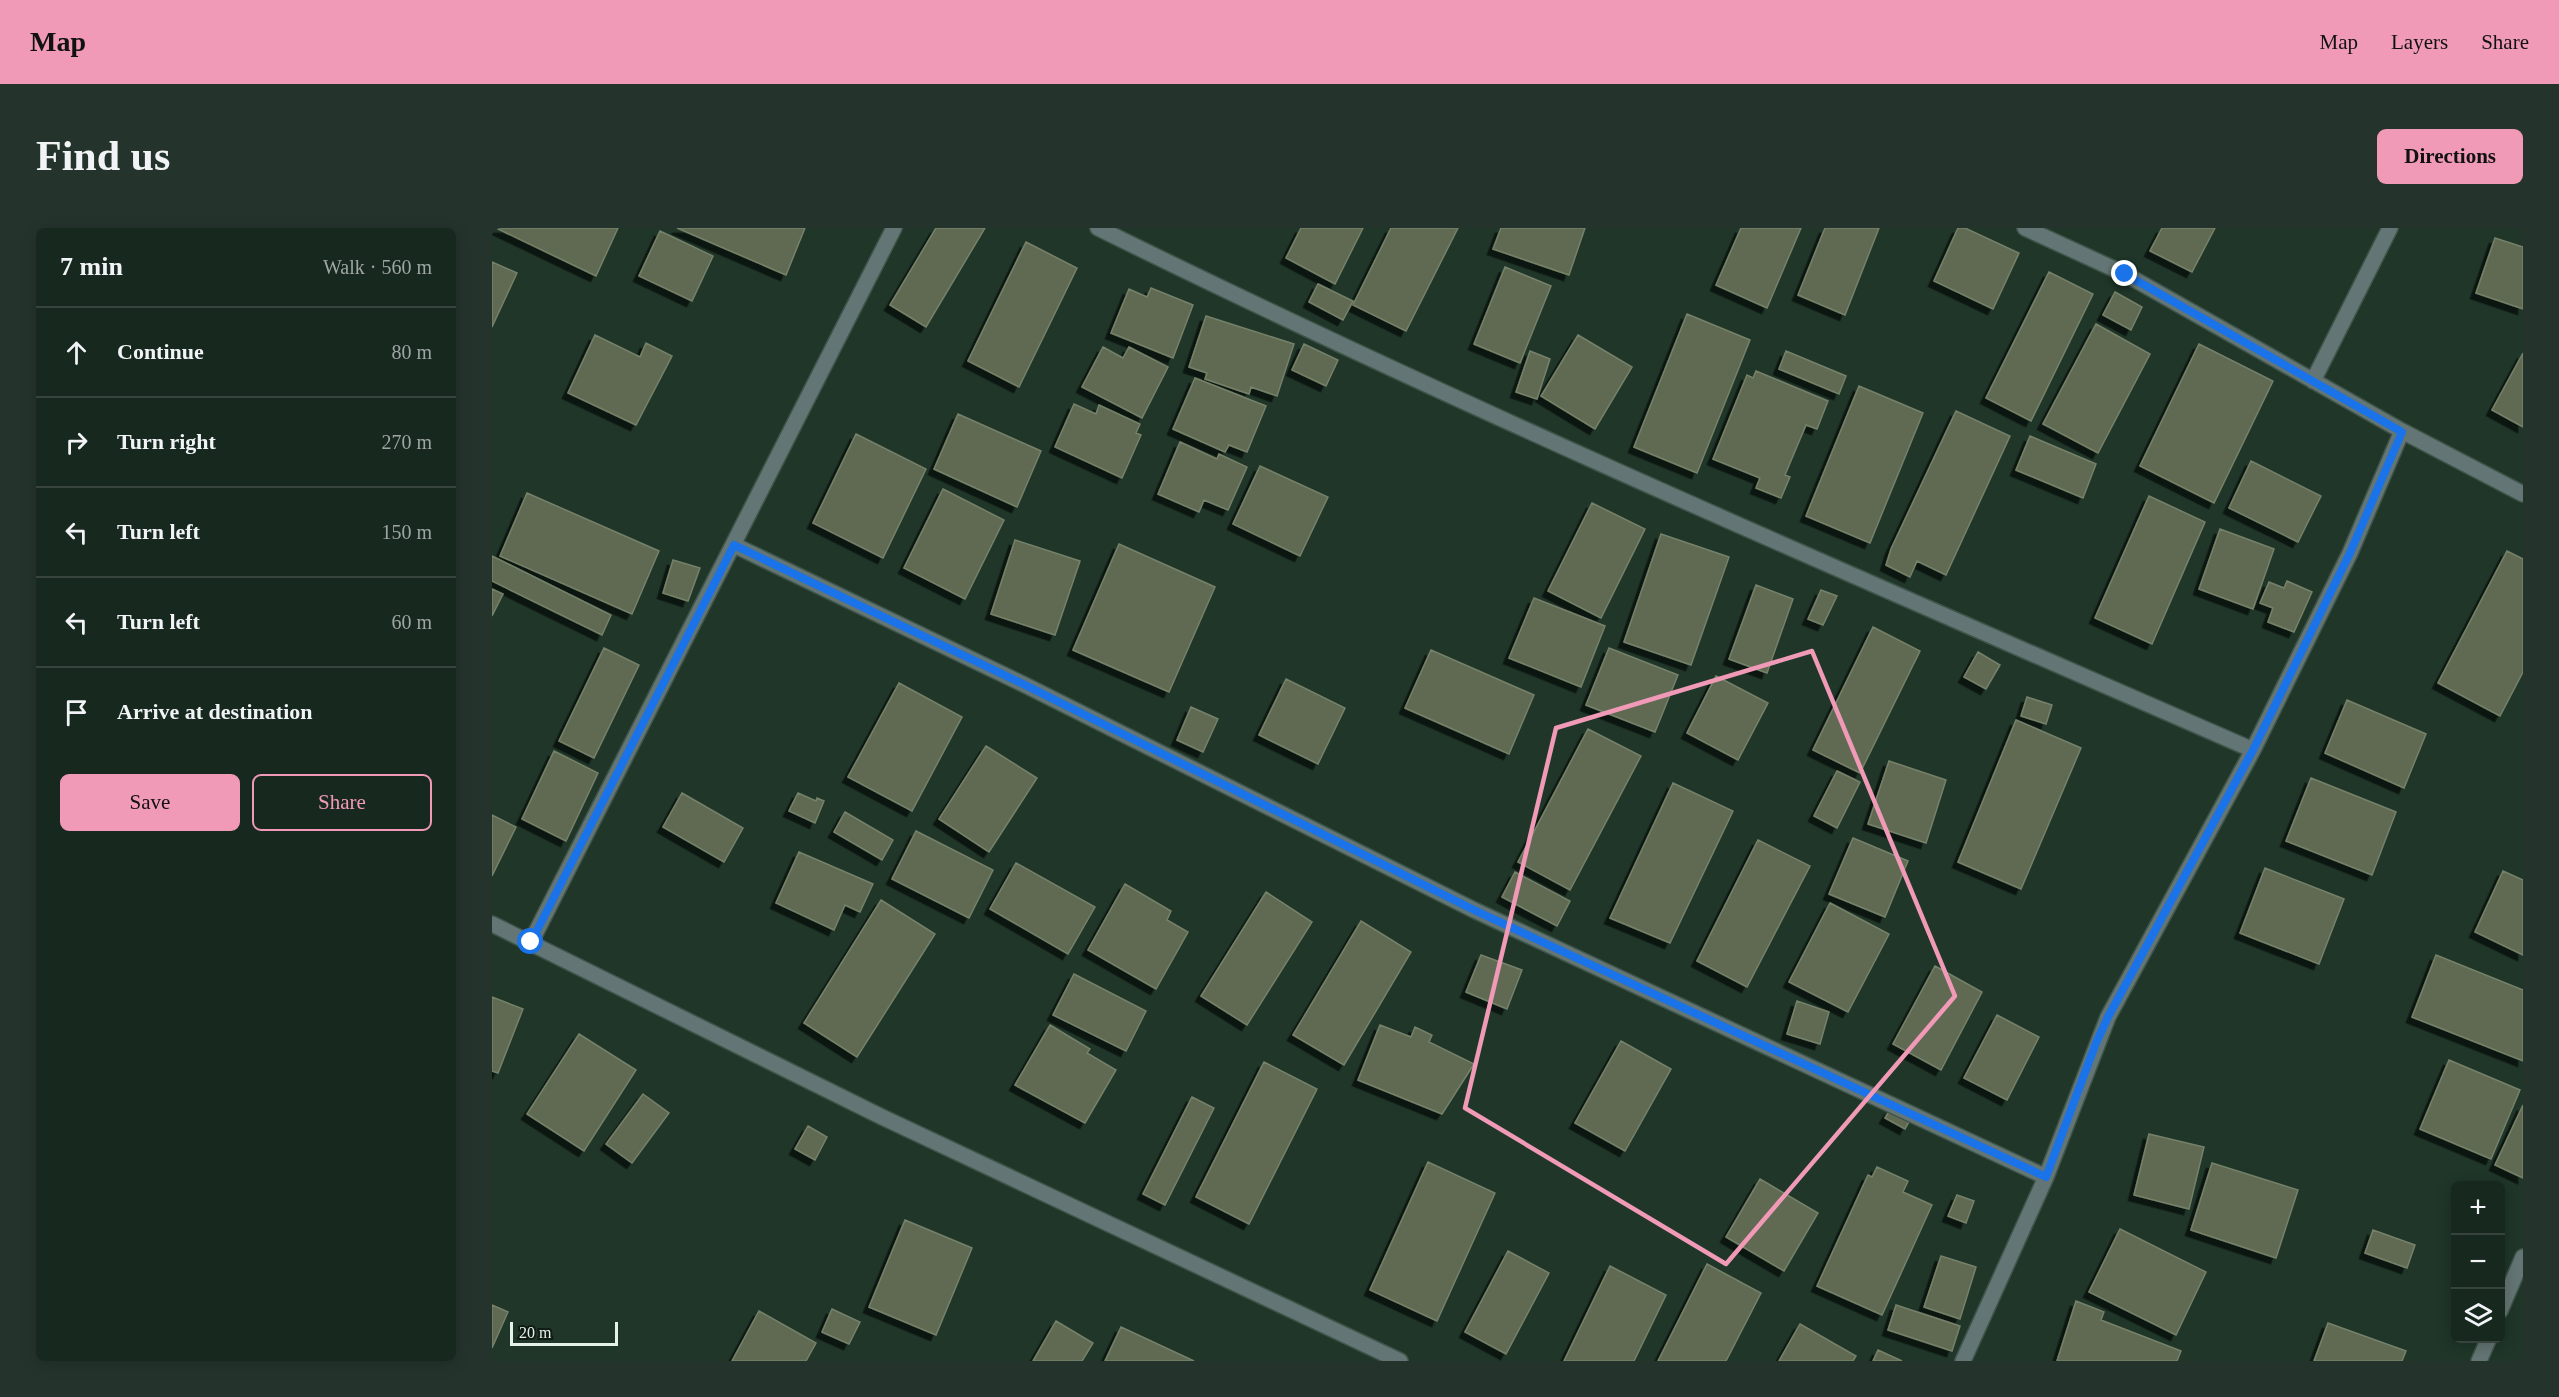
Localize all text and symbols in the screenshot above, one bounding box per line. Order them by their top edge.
text: Map [30,26,86,57]
text: Map [2320,30,2358,54]
text: Layers [2391,30,2448,54]
text: Share [2481,30,2529,54]
button: Directions [2377,129,2523,184]
text: Find us [36,133,170,179]
text: 7 min [60,252,123,281]
text: Walk · 560 m [323,256,432,278]
route end [2111,260,2137,286]
icon: ahead [60,336,93,369]
text: Continue [117,339,204,364]
text: 80 m [391,341,432,363]
icon: right [60,426,93,459]
text: Turn right [117,429,216,454]
text: 270 m [381,431,432,453]
icon: left [60,516,93,549]
text: Turn left [117,519,200,544]
text: 150 m [381,521,432,543]
icon: left [60,606,93,639]
text: Turn left [117,609,200,634]
text: 60 m [391,611,432,633]
icon: arrive [60,696,93,729]
text: Arrive at destination [117,699,313,724]
button: Save [60,774,240,831]
button: Share [252,774,432,831]
route start [517,928,543,954]
map controls [2451,1181,2505,1343]
button: + [2451,1181,2505,1235]
button: − [2451,1235,2505,1289]
button: layers [2451,1289,2505,1343]
scale bar [510,1319,618,1346]
text: 20 m [519,1324,551,1341]

